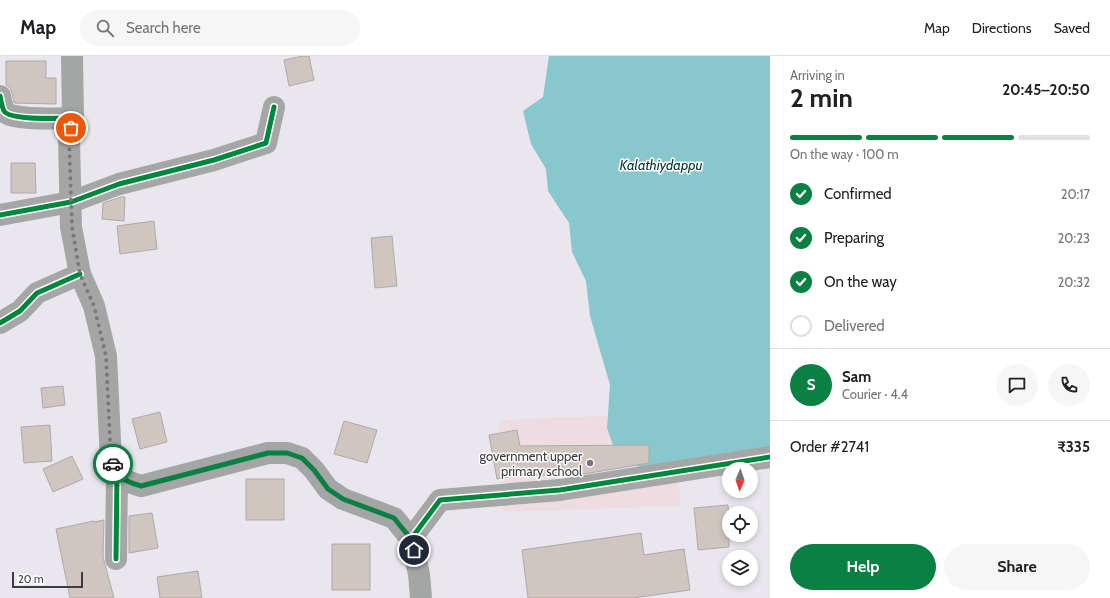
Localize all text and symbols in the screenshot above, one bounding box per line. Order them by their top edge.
search box [80,10,360,46]
text: Map [20,16,56,39]
icon: search [94,17,116,39]
text: Search here [126,19,201,37]
text: Map [924,19,950,37]
text: Directions [972,19,1032,37]
text: Saved [1054,19,1090,37]
text: Arriving in [790,67,845,83]
text: 20:45–20:50 [1002,81,1090,99]
text: 2 min [790,82,853,114]
pin [54,111,88,145]
icon: bag [60,117,82,139]
text: On the way · 100 m [790,146,899,162]
water label: Kalathiydappu [620,156,703,174]
icon: check [790,183,812,205]
text: Confirmed [824,185,892,203]
text: 20:17 [1061,186,1090,202]
icon: check [790,227,812,249]
text: Preparing [824,229,884,247]
text: 20:23 [1058,230,1090,246]
icon: check [790,271,812,293]
text: On the way [824,273,897,291]
text: 20:32 [1058,274,1090,290]
text: Delivered [824,317,885,335]
button: chat [996,364,1038,406]
button: phone [1048,364,1090,406]
text: Sam [842,368,871,386]
text: S [807,376,815,394]
text: Courier · 4.4 [842,386,908,402]
text: Order #2741 [790,438,869,456]
text: ₹335 [1058,438,1090,456]
courier [93,444,133,484]
place label: government upper primary school [480,448,583,479]
icon: car [102,453,124,475]
marker: government upper primary school [585,458,595,468]
north arrow [722,462,758,498]
map controls [722,462,758,586]
button: locate [722,506,758,542]
pin [397,533,431,567]
icon: home [403,539,425,561]
button: Help [790,544,936,590]
button: Share [944,544,1090,590]
button: layers [722,550,758,586]
scale bar [12,570,83,589]
text: 20 m [18,572,44,586]

